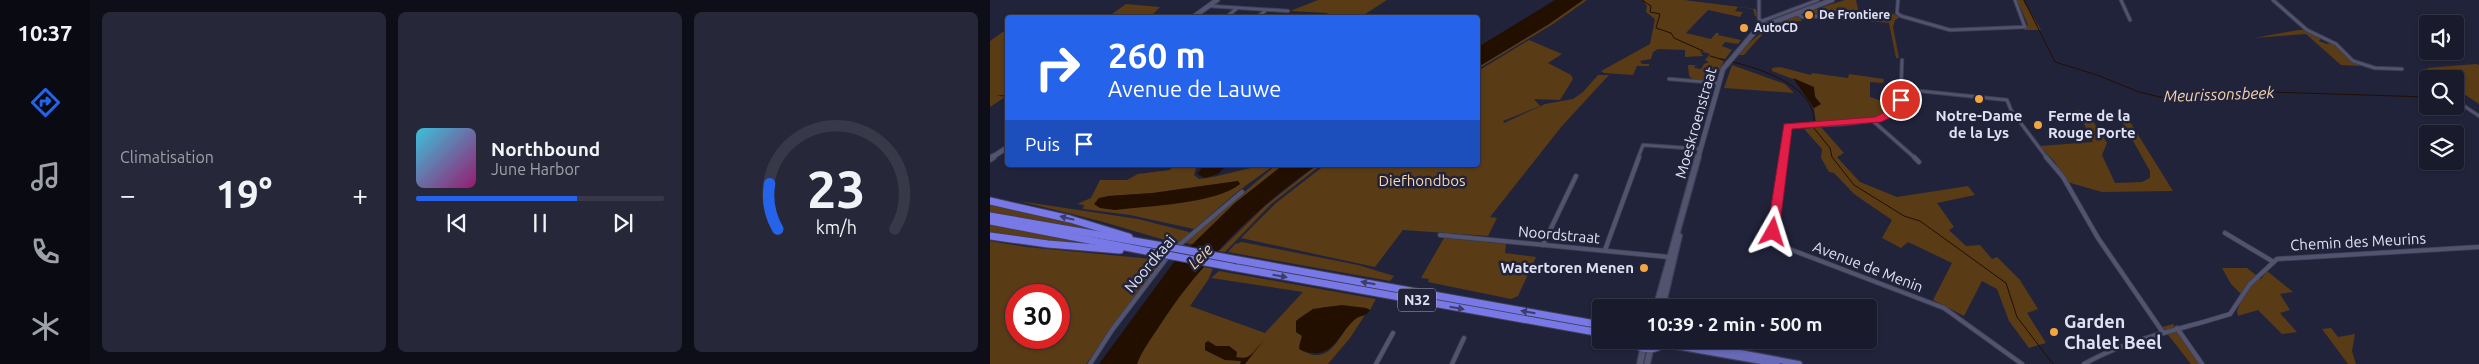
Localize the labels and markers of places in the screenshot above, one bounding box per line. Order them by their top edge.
place label: De Frontiere [1819,8,1890,21]
marker: De Frontiere [1803,9,1815,21]
place label: AutoCD [1754,21,1798,34]
marker: AutoCD [1738,22,1750,34]
pin [1880,79,1922,121]
marker: Notre-Dame de la Lys [1973,93,1985,105]
place label: Notre-Dame de la Lys [1936,107,2022,141]
place label: Ferme de la Rouge Porte [2048,107,2136,141]
marker: Ferme de la Rouge Porte [2032,119,2044,131]
place label: Watertoren Menen [1501,259,1634,276]
marker: Watertoren Menen [1638,262,1650,274]
place label: Garden Chalet Beel [2064,311,2162,352]
marker: Garden Chalet Beel [2048,326,2060,338]

